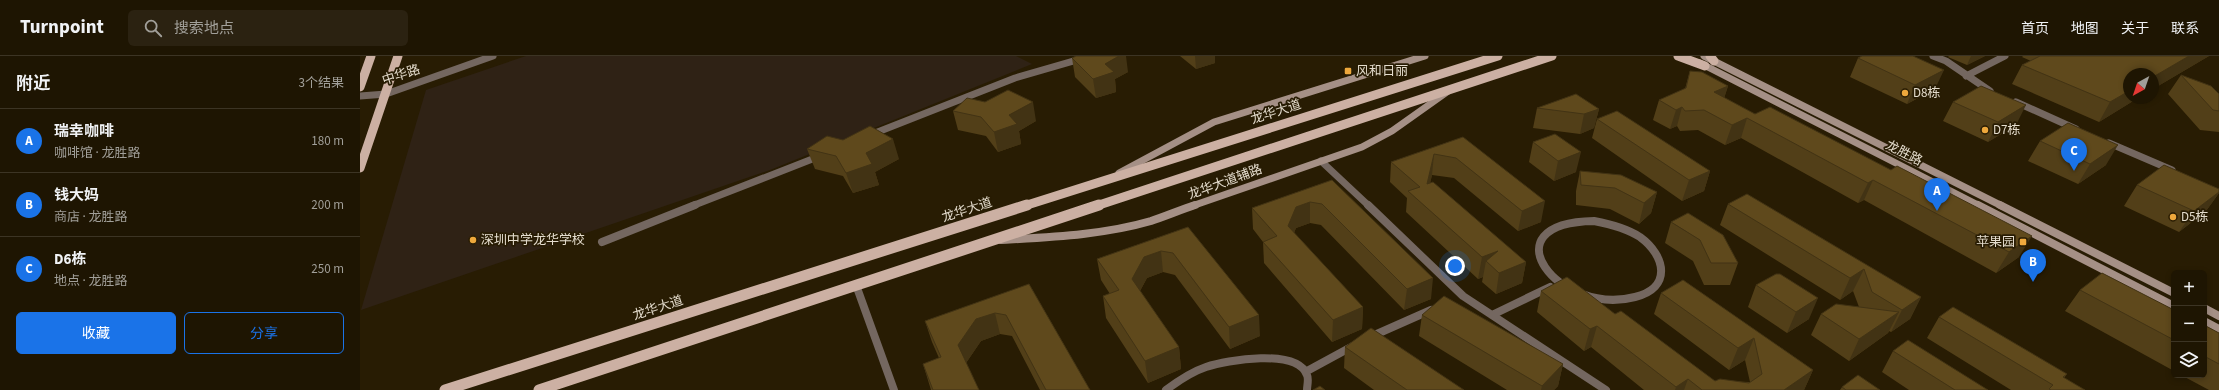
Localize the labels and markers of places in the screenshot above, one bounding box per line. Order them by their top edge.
place label: 风和日丽 [1356,62,1408,80]
marker: 风和日丽 [1343,66,1353,76]
place label: D8栋 [1913,84,1940,102]
marker: D8栋 [1900,88,1910,98]
place label: D7栋 [1993,121,2020,139]
marker: D7栋 [1980,125,1990,135]
pin: C [2061,138,2087,171]
pin: A [1924,178,1950,211]
place label: D5栋 [2181,208,2208,226]
marker: D5栋 [2168,212,2178,222]
place label: 深圳中学龙华学校 [481,231,585,249]
place label: 苹果园 [1976,233,2015,251]
marker: 深圳中学龙华学校 [468,235,478,245]
marker: 苹果园 [2018,237,2028,247]
pin: B [2020,249,2046,282]

